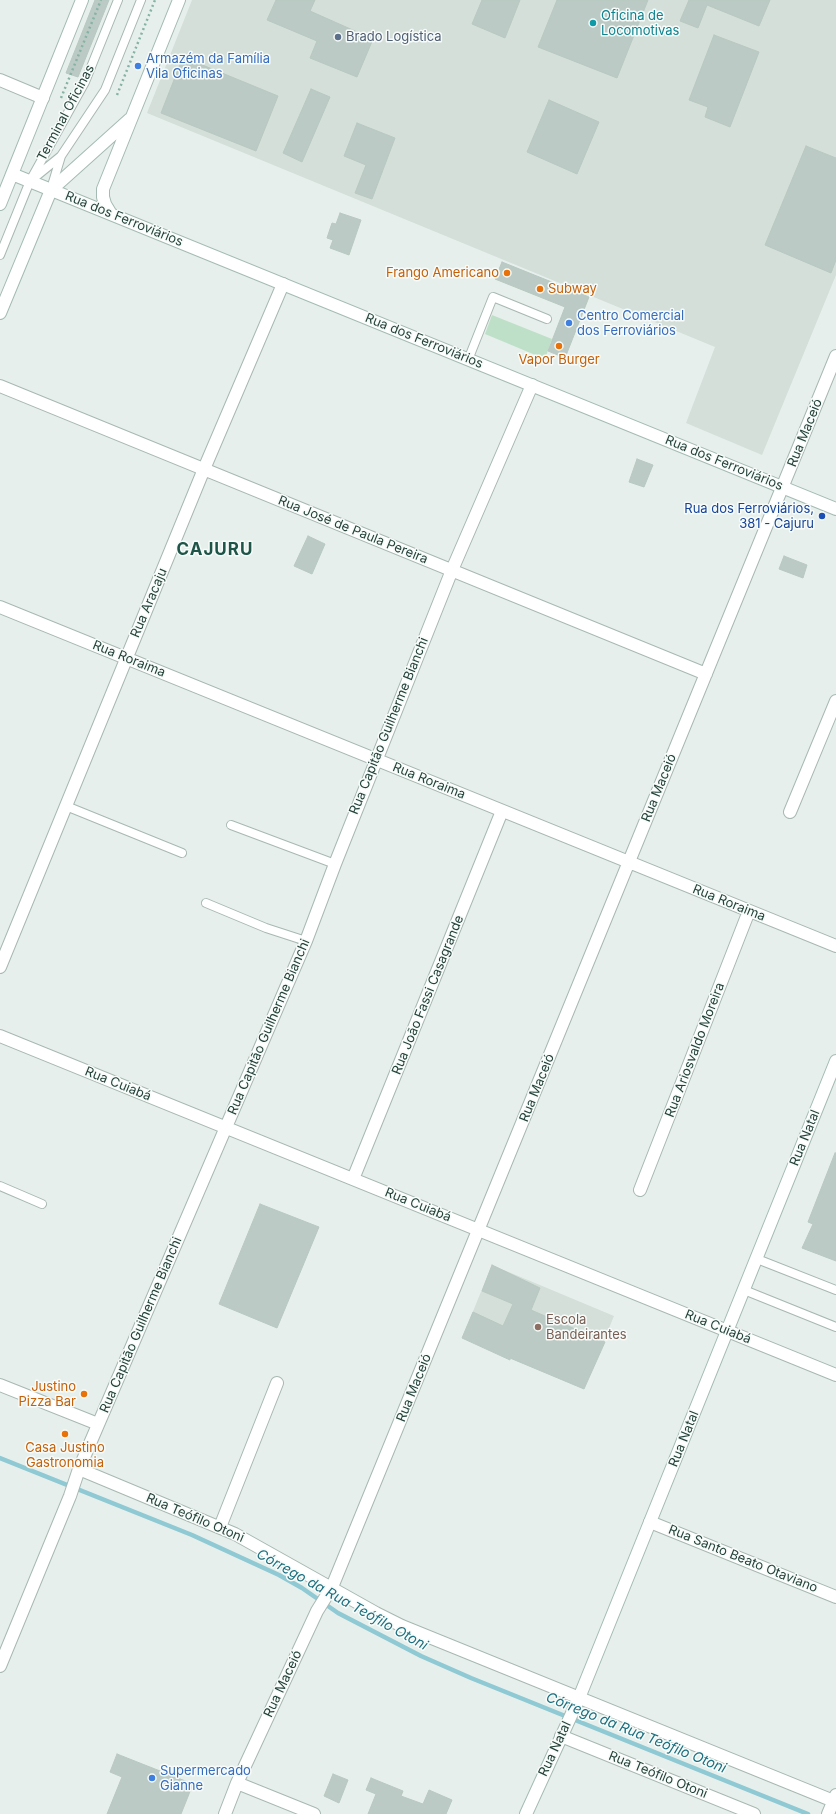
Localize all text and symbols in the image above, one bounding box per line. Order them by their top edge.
place label: Oficina de Locomotivas [601,8,679,39]
marker: Oficina de Locomotivas [588,18,598,28]
place label: Brado Logística [346,29,441,45]
marker: Brado Logística [333,32,343,42]
place label: Armazém da Família Vila Oficinas [146,51,270,82]
marker: Armazém da Família Vila Oficinas [133,61,143,71]
street label: Terminal Oficinas [34,62,98,164]
street label: Rua dos Ferroviários [63,188,185,250]
place label: Frango Americano [386,265,499,281]
marker: Frango Americano [502,268,512,278]
place label: Subway [548,281,597,297]
marker: Subway [535,284,545,294]
place label: Centro Comercial dos Ferroviários [577,308,684,339]
street label: Rua dos Ferroviários [363,310,485,372]
marker: Centro Comercial dos Ferroviários [564,318,574,328]
marker: Vapor Burger [554,341,564,351]
place label: Vapor Burger [518,352,600,368]
street label: Rua Maceió [784,397,826,469]
street label: Rua dos Ferroviários [663,432,785,494]
street label: Rua José de Paula Pereira [276,493,430,567]
place label: Rua dos Ferroviários, 381 - Cajuru [684,501,814,532]
marker: Rua dos Ferroviários, 381 - Cajuru [817,511,827,521]
district label: CAJURU [177,540,253,560]
street label: Rua Aracaju [127,566,171,640]
street label: Rua Capitão Guilherme Bianchi [346,635,432,817]
street label: Rua Roraima [90,637,168,681]
street label: Rua Maceió [638,752,680,824]
street label: Rua Roraima [390,759,468,803]
street label: Rua Roraima [690,881,768,925]
street label: Rua João Fassi Casagrande [389,913,467,1077]
street label: Rua Capitão Guilherme Bianchi [225,937,313,1117]
street label: Rua Ariosvaldo Moreira [662,980,728,1120]
street label: Rua Maceió [516,1052,558,1124]
street label: Rua Cuiabá [83,1064,153,1104]
street label: Rua Natal [787,1108,823,1168]
street label: Rua Cuiabá [383,1185,453,1225]
street label: Rua Capitão Guilherme Bianchi [97,1235,185,1415]
street label: Rua Cuiabá [683,1307,753,1347]
place label: Escola Bandeirantes [546,1312,627,1343]
marker: Escola Bandeirantes [533,1322,543,1332]
street label: Rua Maceió [393,1352,435,1424]
place label: Justino Pizza Bar [19,1379,76,1410]
marker: Justino Pizza Bar [79,1389,89,1399]
street label: Rua Natal [666,1409,702,1469]
marker: Casa Justino Gastronomia [60,1429,70,1439]
place label: Casa Justino Gastronomia [25,1440,105,1471]
street label: Rua Teófilo Otoni [144,1490,246,1546]
street label: Rua Santo Beato Otaviano [666,1522,820,1596]
water label: Córrego da Rua Teófilo Otoni [253,1546,431,1654]
street label: Rua Maceió [261,1648,305,1720]
water label: Córrego da Rua Teófilo Otoni [543,1689,729,1777]
street label: Rua Natal [535,1719,575,1779]
street label: Rua Teófilo Otoni [606,1748,710,1802]
place label: Supermercado Gianne [160,1763,251,1794]
marker: Supermercado Gianne [147,1773,157,1783]

